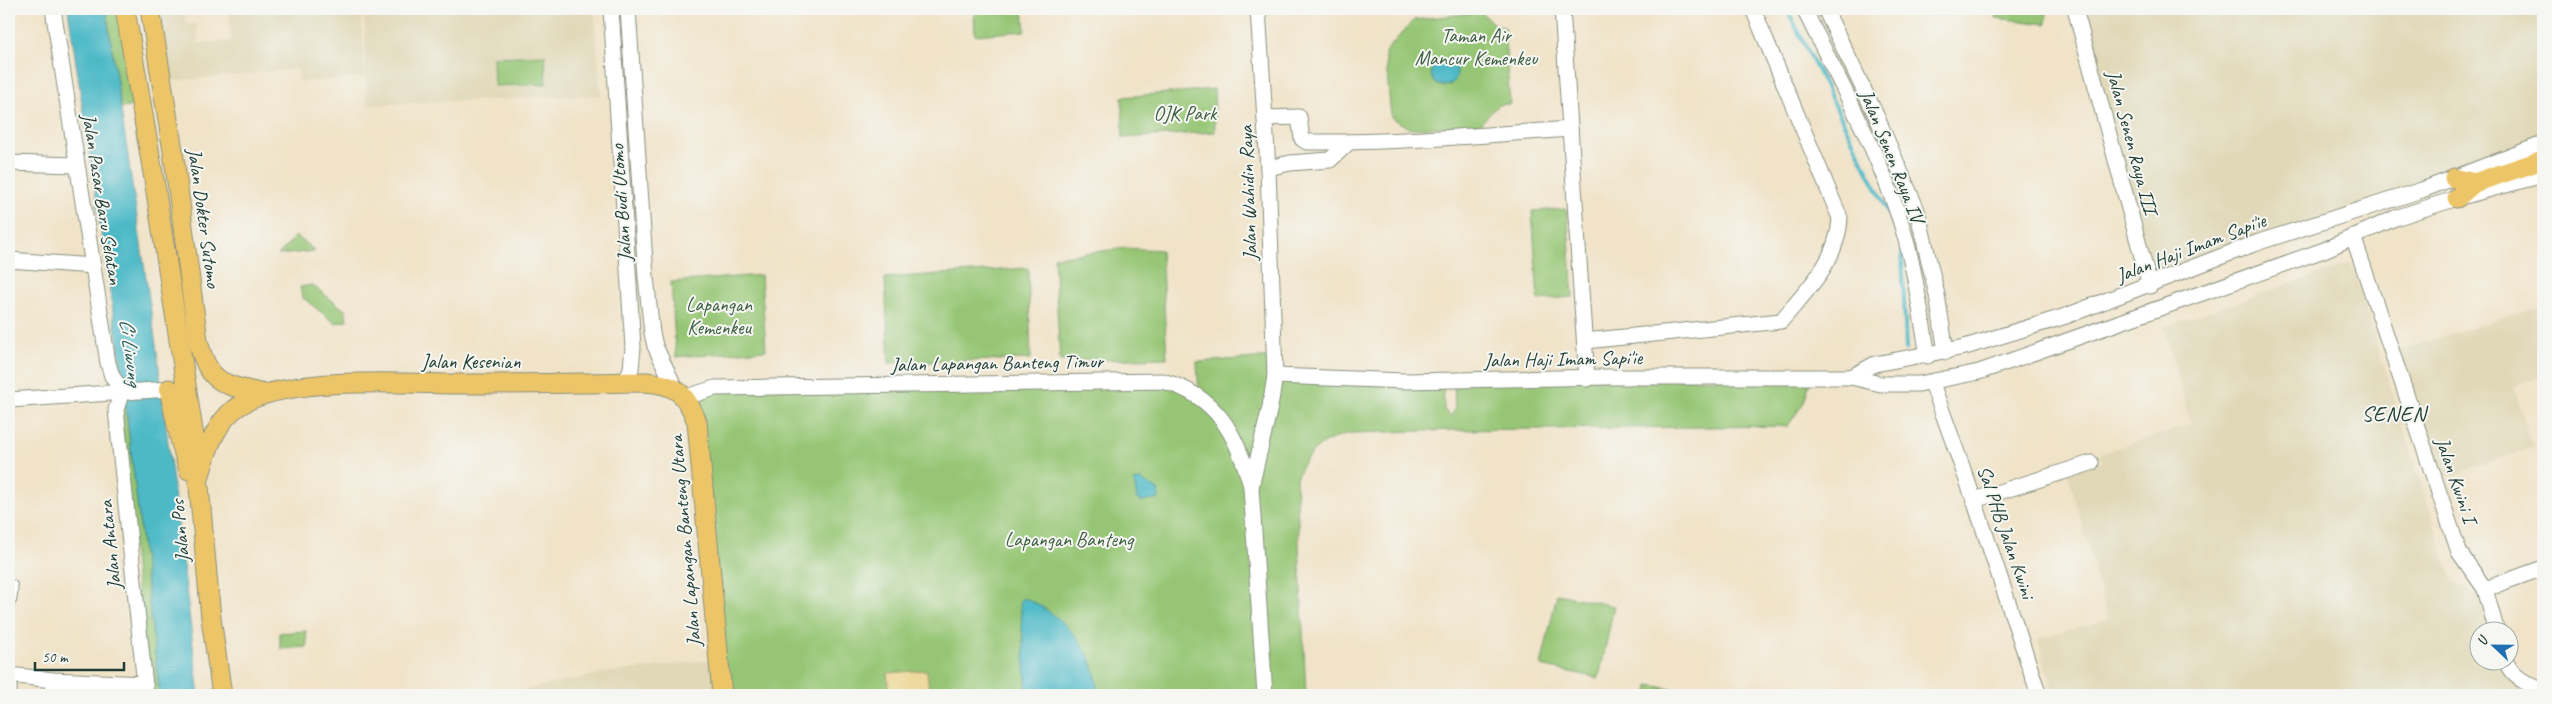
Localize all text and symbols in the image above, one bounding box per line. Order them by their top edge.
park label: Taman Air Mancur Kemenkeu [1415,23,1539,71]
street label: Jalan Senen Raya III [2101,67,2164,220]
street label: Jalan Senen Raya IV [1854,85,1932,230]
park label: OJK Park [1154,101,1218,126]
street label: Jalan Pasar Baru Selatan [76,111,128,287]
street label: Jalan Wahidin Raya [1233,124,1263,262]
street label: Jalan Budi Utomo [604,143,638,264]
street label: Jalan Dokter Sutomo [182,146,226,290]
street label: Jalan Haji Imam Sapi'ie [2112,207,2271,288]
park label: Lapangan Kemenkeu [686,292,753,340]
water label: Ci Liwung [114,317,148,390]
street label: Jalan Haji Imam Sapi'ie [1483,345,1644,373]
street label: Jalan Kesenian [421,349,521,374]
street label: Jalan Lapangan Banteng Timur [890,349,1105,377]
district label: SENEN [2361,400,2429,428]
street label: Jalan Lapangan Banteng Utara [663,432,707,649]
street label: Jalan Kwini I [2429,433,2484,531]
street label: Sal PHB Jalan Kwini [1972,462,2041,604]
street label: Jalan Pos [165,496,195,564]
street label: Jalan Antara [93,498,127,592]
park label: Lapangan Banteng [1005,527,1135,552]
north arrow [2470,622,2520,672]
text: U [2473,632,2493,648]
scale bar [35,639,124,671]
text: 50 m [42,648,69,667]

